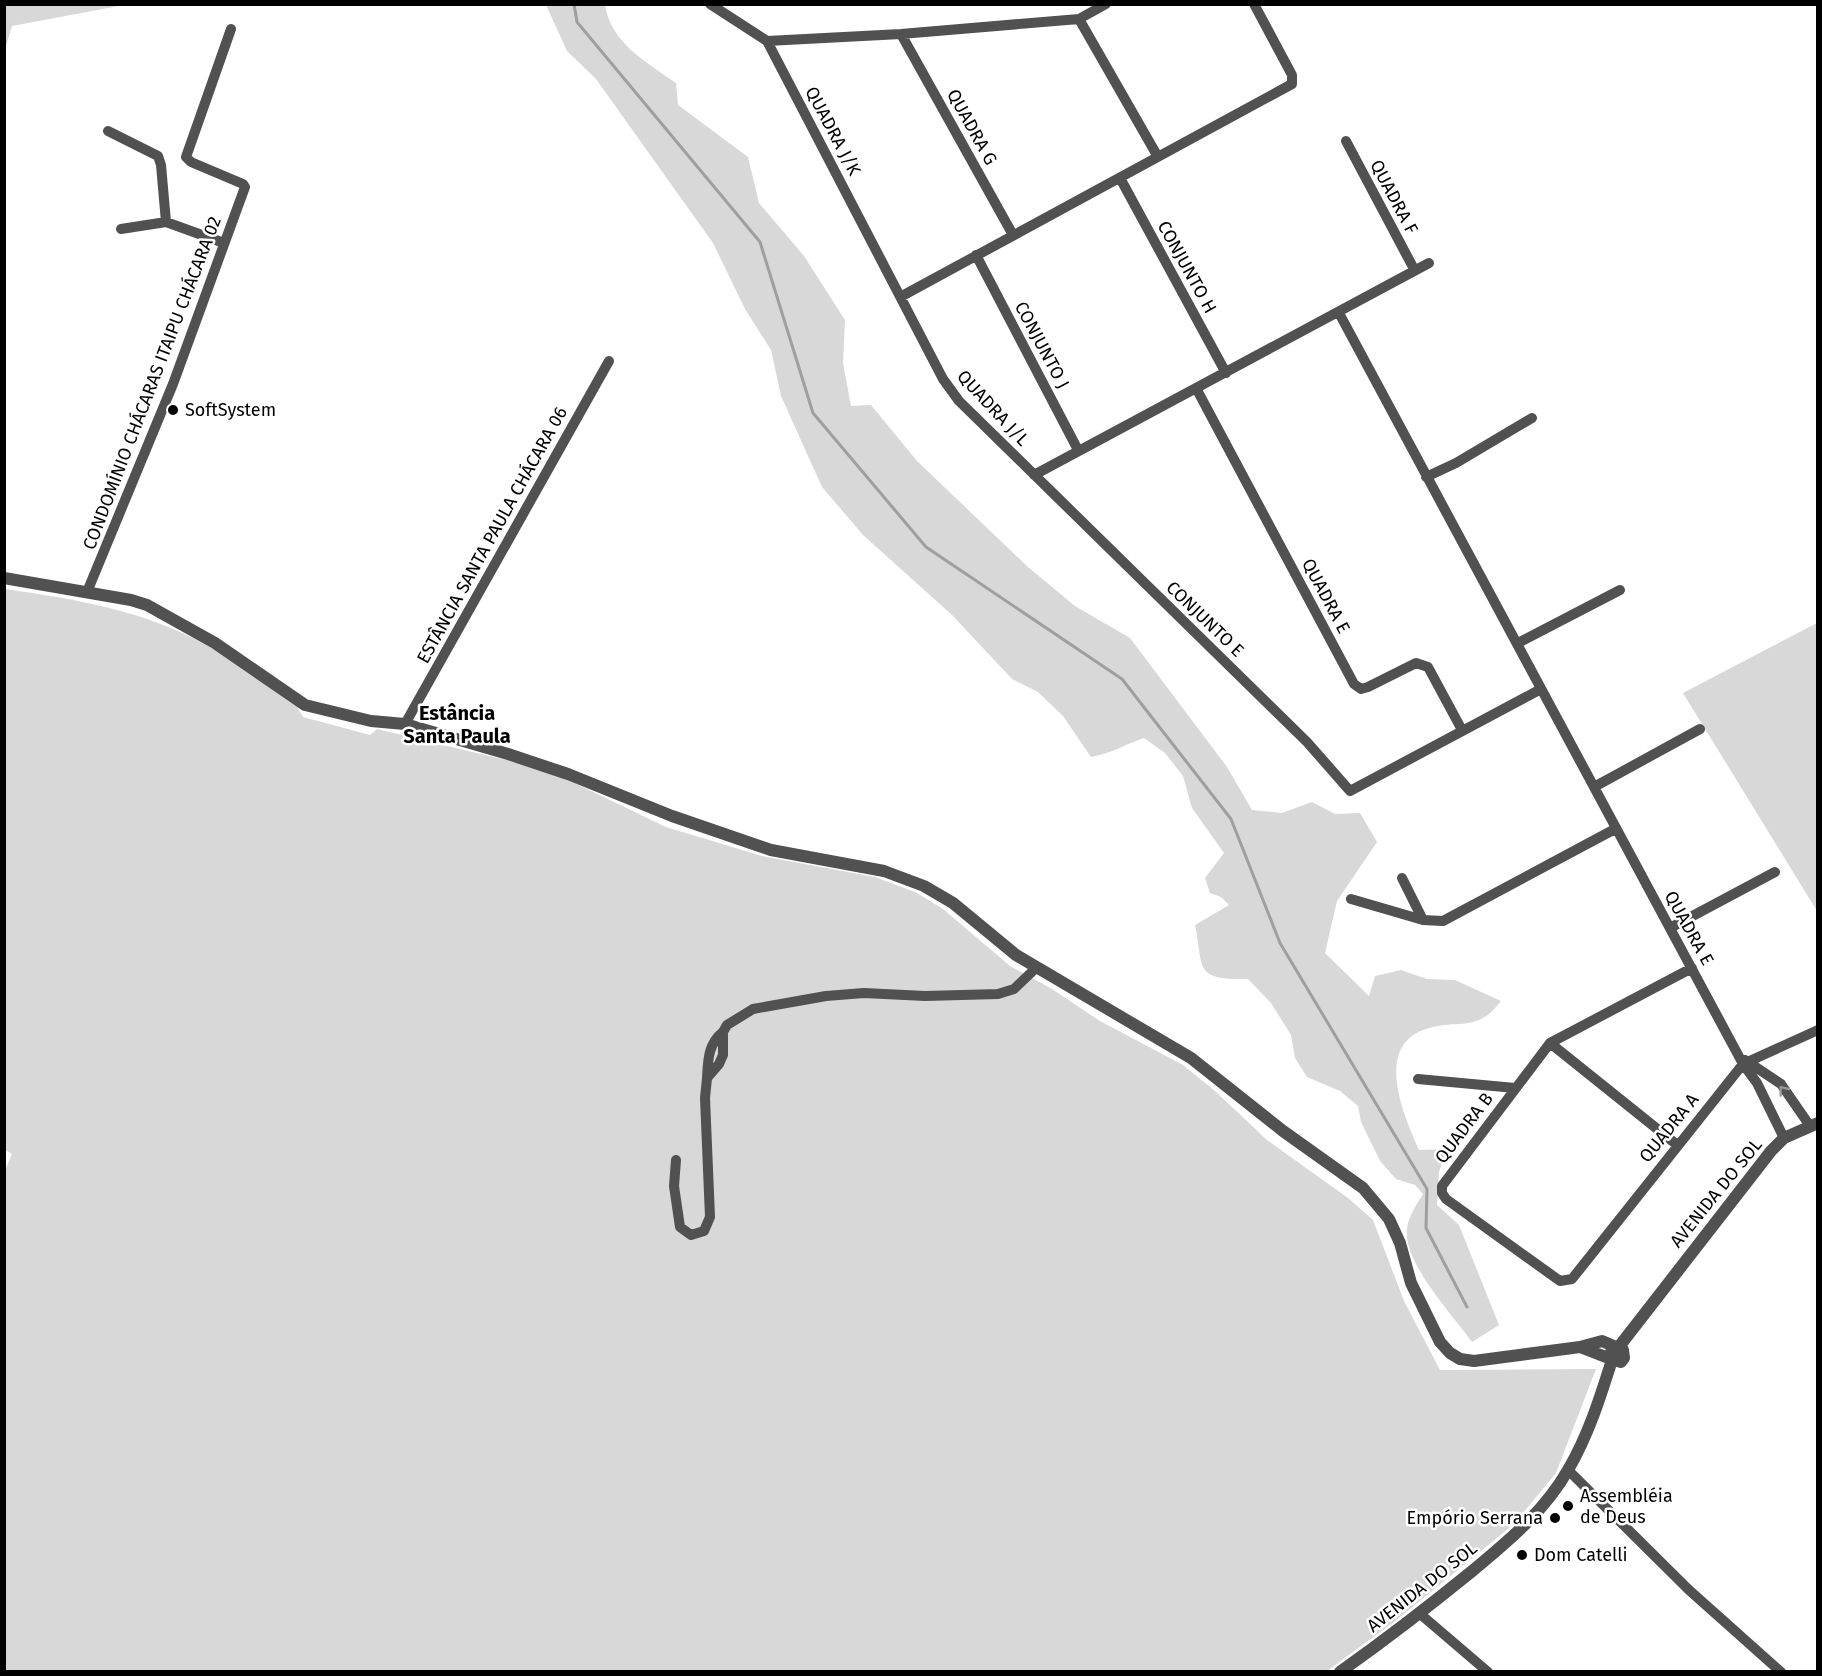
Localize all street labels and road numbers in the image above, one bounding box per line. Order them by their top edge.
street label: QUADRA J/K [800,83,866,180]
street label: QUADRA G [942,85,1002,169]
street label: QUADRA F [1365,156,1423,238]
street label: CONDOMÍNIO CHÁCARAS ITAIPU CHÁCARA 02 [77,213,226,553]
street label: CONJUNTO H [1153,217,1221,317]
street label: CONJUNTO J [1010,298,1074,392]
street label: QUADRA J/L [952,365,1034,451]
street label: ESTÂNCIA SANTA PAULA CHÁCARA 06 [411,402,572,667]
street label: QUADRA E [1297,555,1355,637]
street label: CONJUNTO E [1161,576,1249,662]
street label: QUADRA E [1660,887,1718,969]
street label: QUADRA B [1430,1088,1498,1168]
street label: QUADRA A [1635,1089,1704,1167]
street label: AVENIDA DO SOL [1665,1134,1767,1252]
street label: AVENIDA DO SOL [1362,1537,1482,1637]

